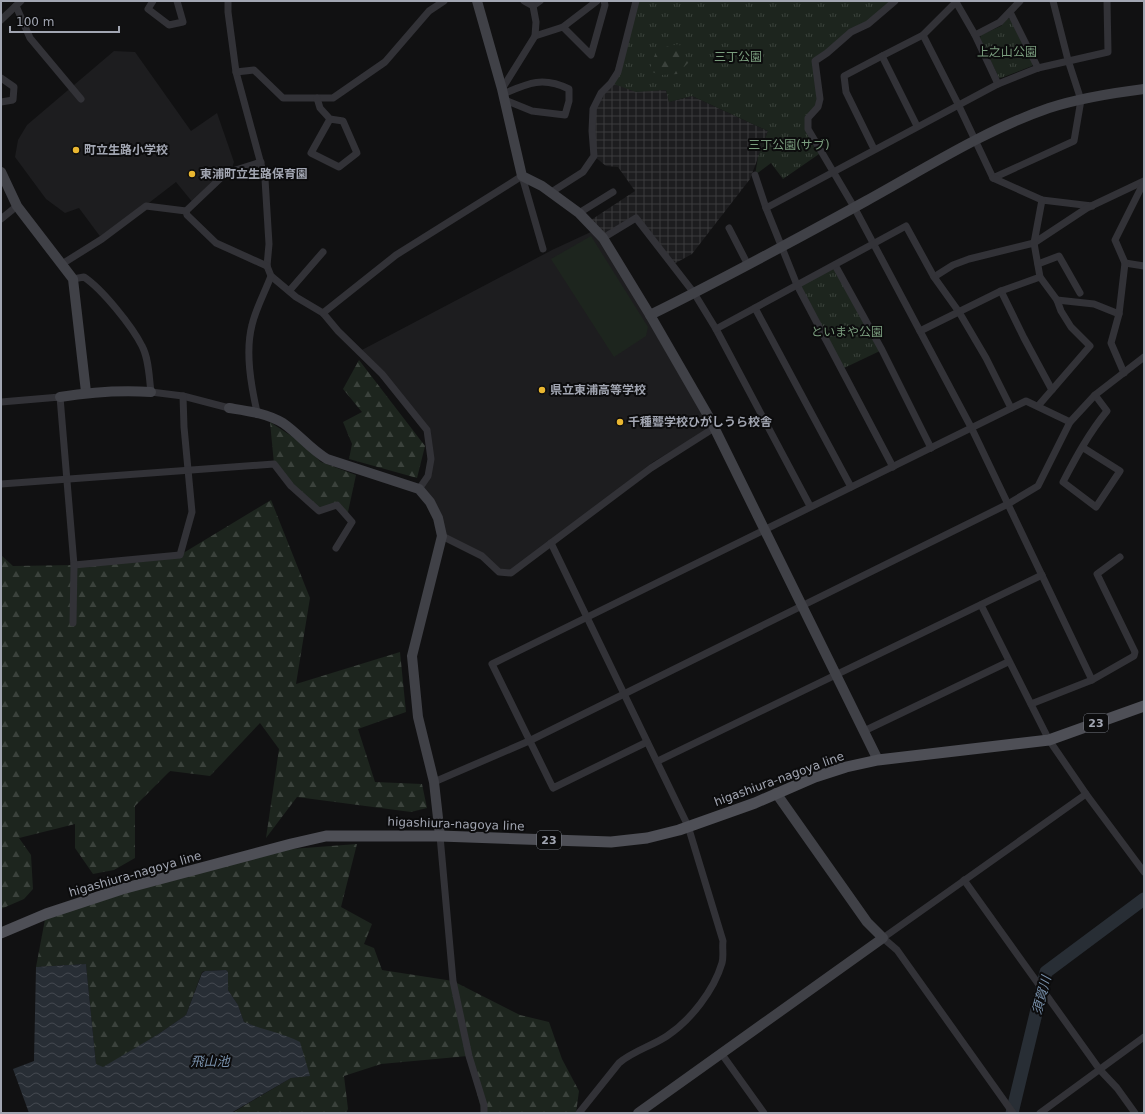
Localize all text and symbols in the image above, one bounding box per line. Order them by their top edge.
scale bar [10,8,119,34]
text: 100 m [16,15,54,29]
park label: 上之山公園 [977,45,1037,59]
park label: 三丁公園 [714,50,762,64]
park label: 三丁公園(サブ) [748,138,830,152]
place label: 町立生路小学校 [84,143,168,157]
marker: 町立生路小学校 [71,145,81,155]
place label: 東浦町立生路保育園 [200,167,308,181]
marker: 東浦町立生路保育園 [187,169,197,179]
park label: といまや公園 [811,325,883,339]
place label: 県立東浦高等学校 [550,383,646,397]
marker: 県立東浦高等学校 [537,385,547,395]
place label: 千種聾学校ひがしうら校舎 [628,415,772,429]
marker: 千種聾学校ひがしうら校舎 [615,417,625,427]
road number: 23 [1084,714,1108,732]
street label: higashiura-nagoya line [712,749,846,809]
street label: higashiura-nagoya line [387,815,525,833]
road number: 23 [537,831,561,849]
street label: higashiura-nagoya line [67,848,203,900]
water label: 須賀川 [1029,972,1054,1016]
water label: 飛山池 [190,1054,231,1069]

